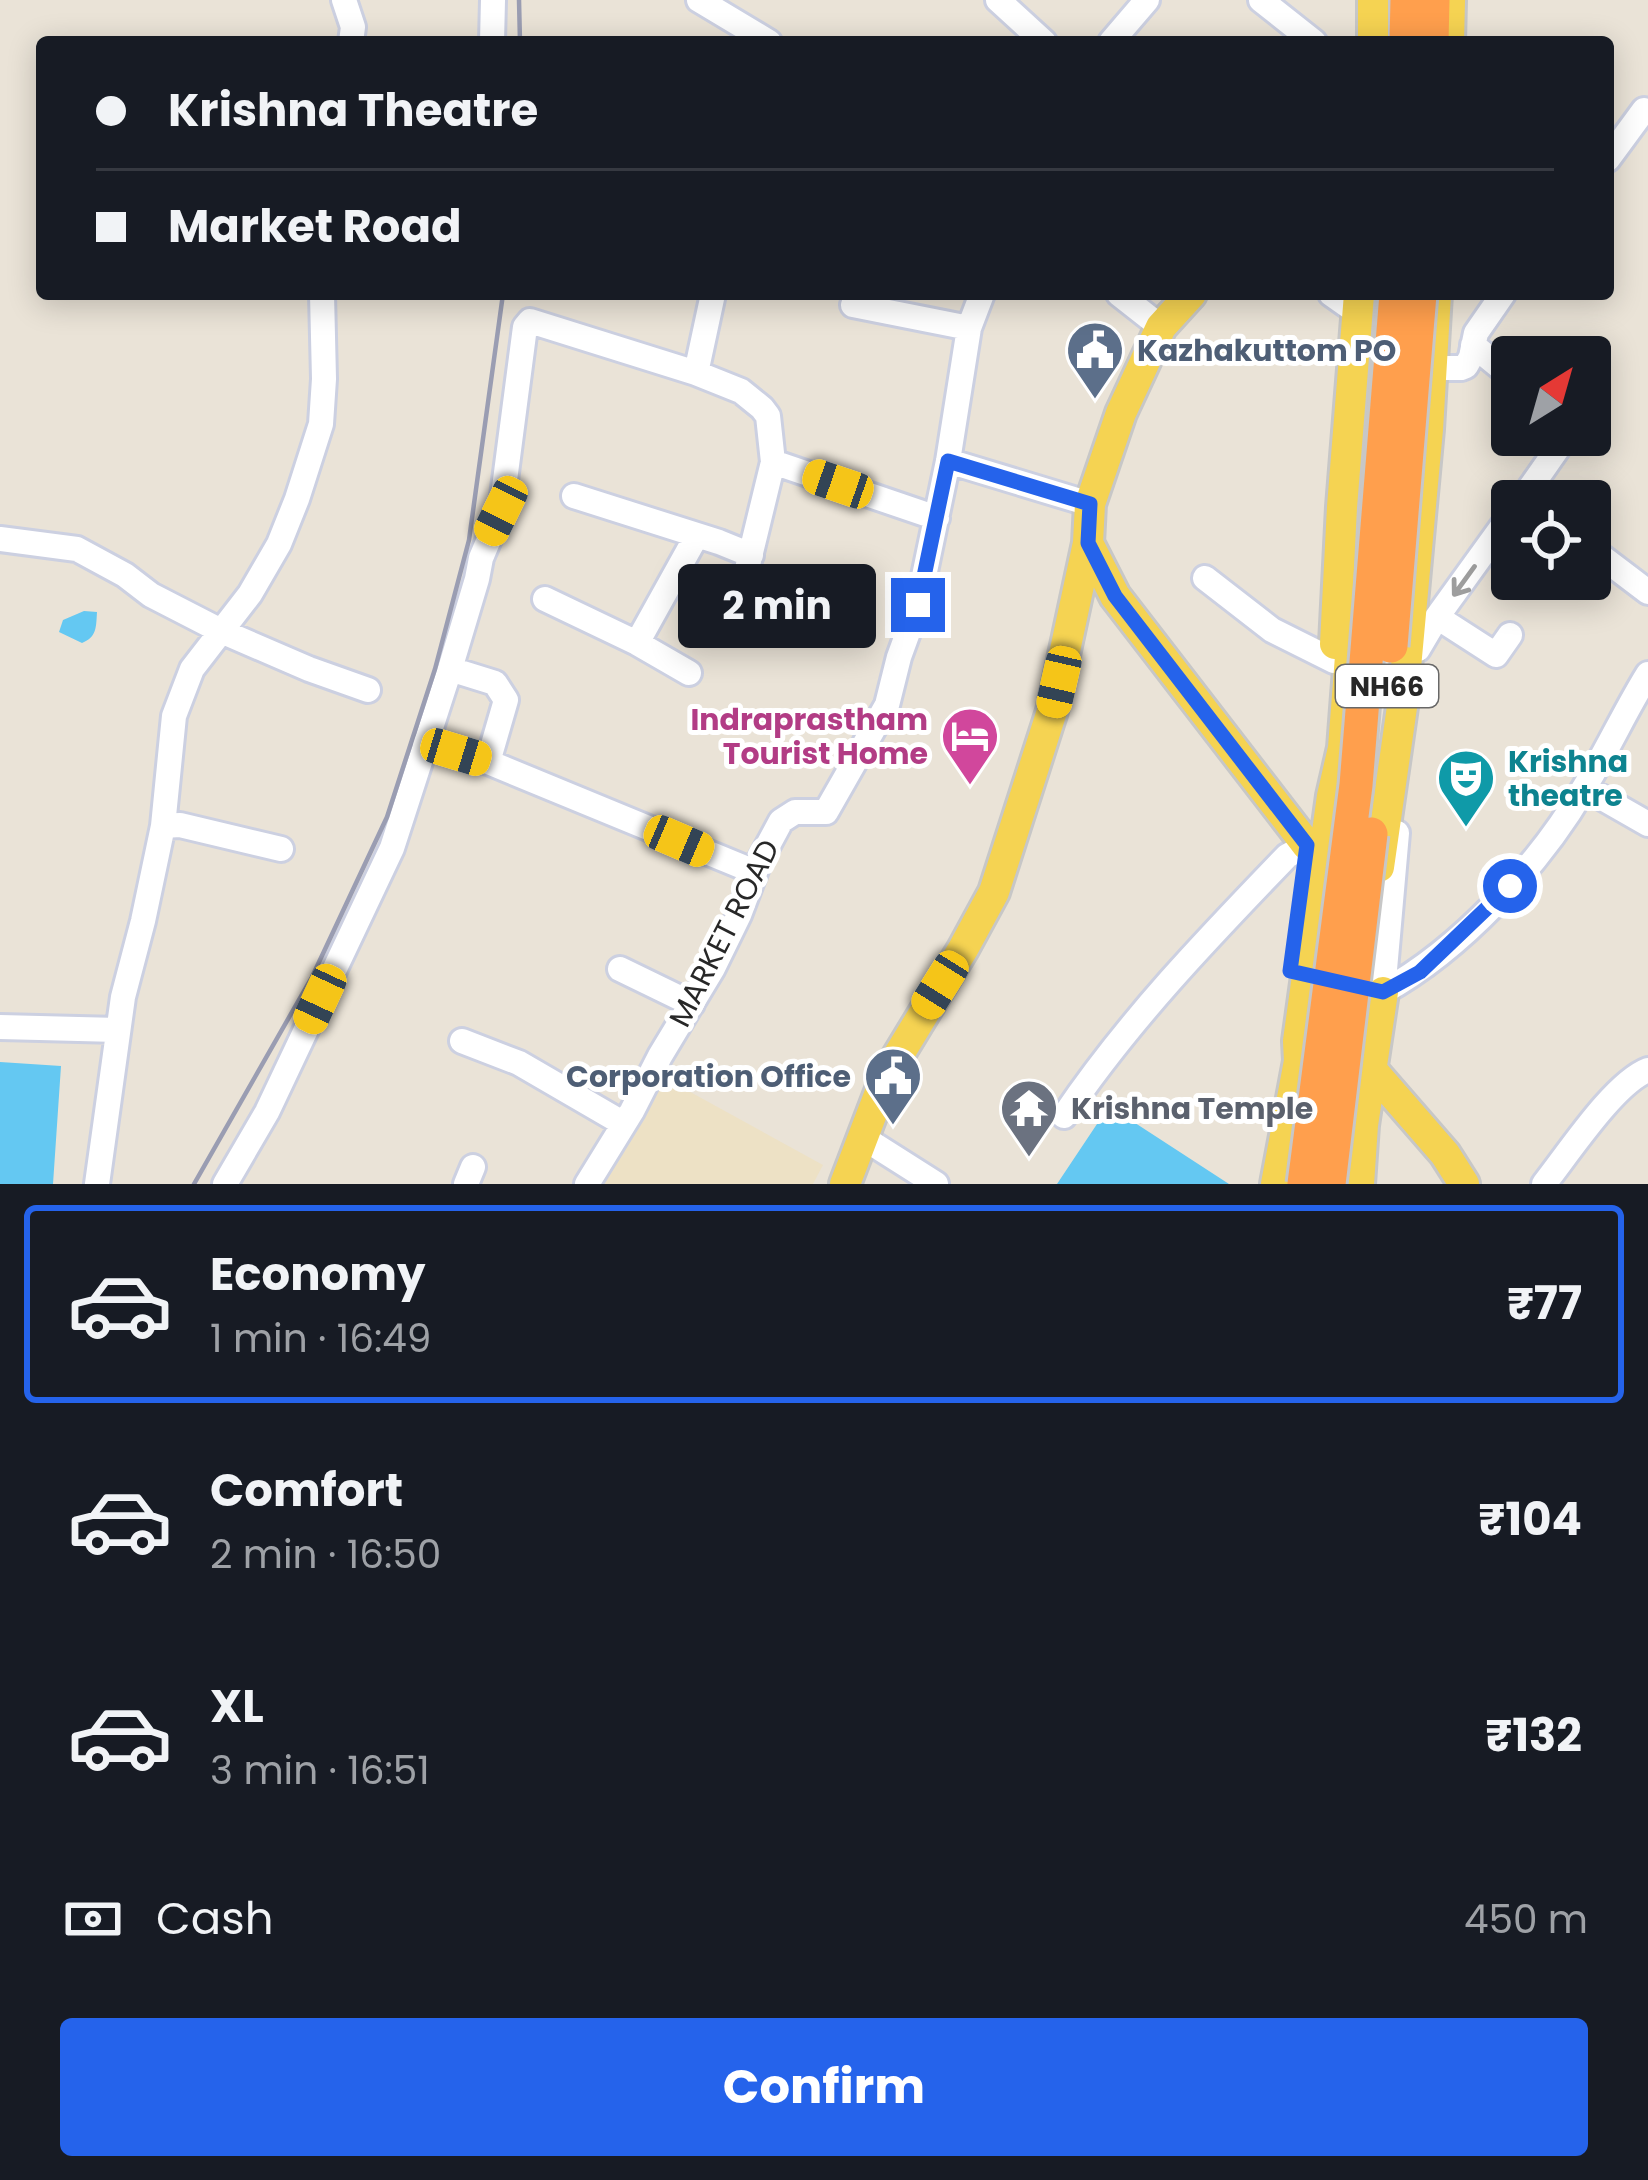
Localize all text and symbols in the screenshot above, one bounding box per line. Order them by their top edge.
text: Krishna Theatre [168,79,538,142]
text: Market Road [168,195,462,258]
public building icon: Kazhakuttom PO [1064,319,1126,401]
place label: Kazhakuttom PO [1137,329,1396,372]
north arrow [1491,336,1611,456]
map controls [1491,336,1611,600]
car [798,455,878,513]
car [469,471,533,551]
button: locate [1491,480,1611,600]
callout: 2 min [678,563,876,647]
one-way arrow [1452,564,1478,597]
text: 2 min [722,578,832,633]
route end [891,578,945,632]
car [1033,643,1085,721]
road number: NH66 [1336,665,1438,707]
place label: Indraprastham Tourist Home [690,698,928,775]
hotel icon: Indraprastham Tourist Home [939,705,1001,787]
car [416,724,496,780]
place label: Krishna theatre [1508,740,1628,817]
theatre icon: Krishna theatre [1435,747,1497,829]
car [639,810,719,872]
street label: MARKET ROAD [658,832,790,1034]
route start [1483,859,1537,913]
car [906,945,974,1025]
car [288,959,352,1039]
public building icon: Corporation Office [862,1045,924,1127]
place label: Corporation Office [566,1055,851,1098]
temple icon: Krishna Temple [998,1077,1060,1159]
place label: Krishna Temple [1071,1087,1313,1130]
text: Economy [210,1243,425,1306]
icon: car [66,1250,174,1358]
text: ₹77 [1507,1272,1582,1335]
text: 1 min · 16:49 [210,1311,431,1366]
text: Comfort [210,1459,403,1522]
icon: car [66,1466,174,1574]
text: ₹104 [1478,1488,1582,1551]
text: 2 min · 16:50 [210,1527,441,1582]
text: XL [210,1675,264,1738]
icon: car [66,1682,174,1790]
text: ₹132 [1485,1704,1582,1767]
text: 3 min · 16:51 [210,1743,430,1798]
icon: cash [60,1886,126,1952]
text: Cash [156,1887,273,1950]
text: 450 m [1464,1892,1588,1947]
button: Confirm [60,2018,1588,2156]

